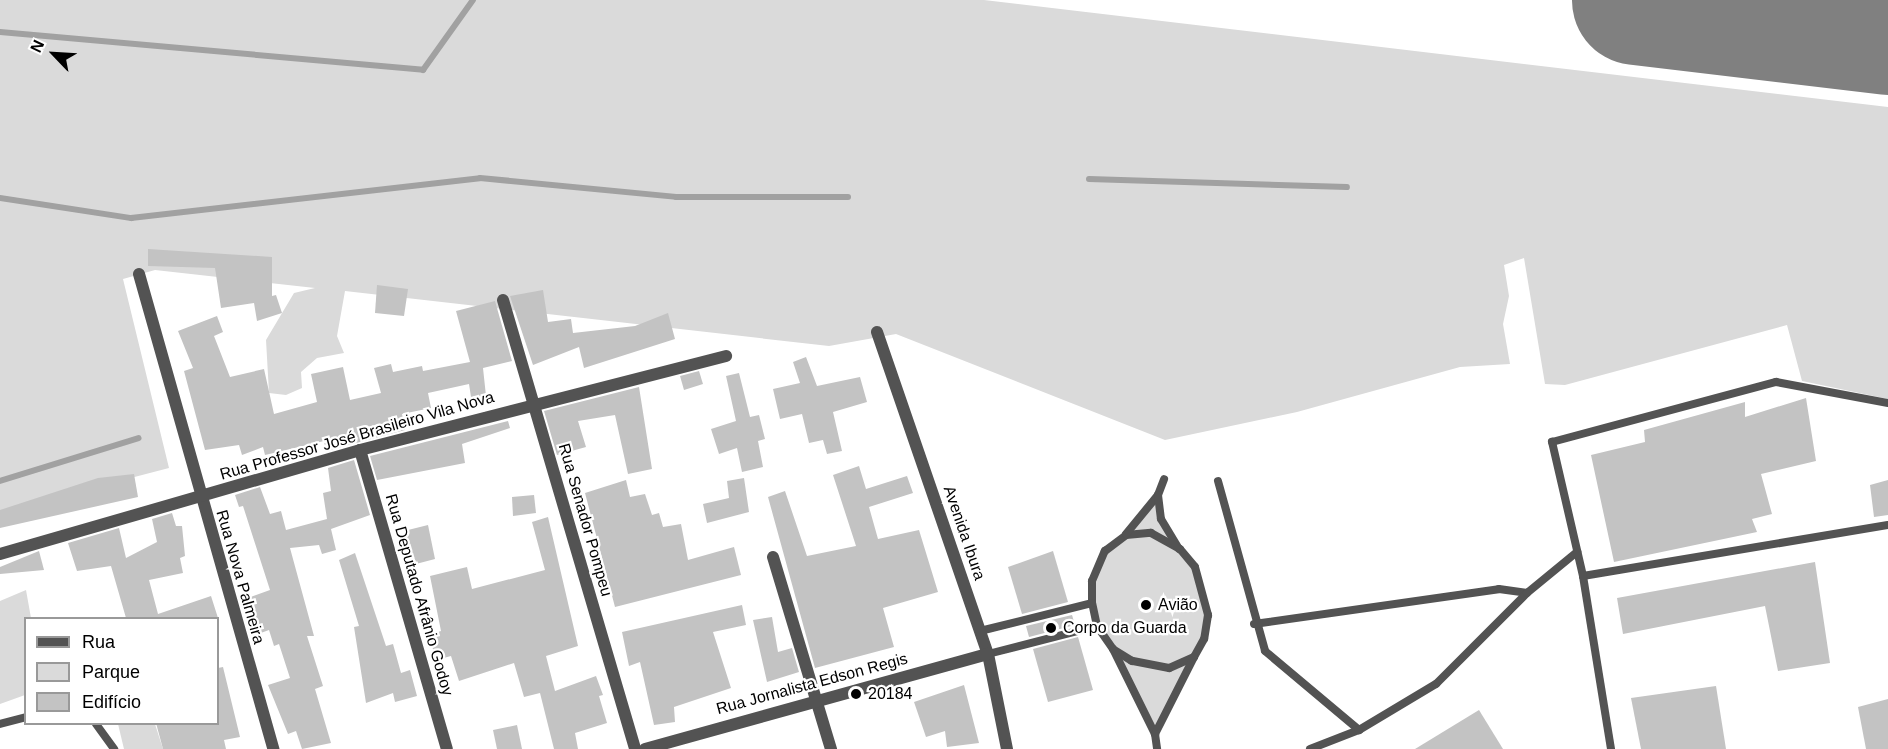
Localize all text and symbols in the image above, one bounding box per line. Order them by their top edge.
north arrow [24,24,84,84]
text: N [27,37,47,55]
street label: Rua Professor José Brasileiro Vila Nova [218,388,496,484]
street label: Rua Senador Pompeu [554,441,616,599]
street label: Avenida Ibura [939,483,989,583]
street label: Rua Deputado Afrânio Godoy [381,491,457,699]
street label: Rua Nova Palmeira [212,508,268,646]
place label: Avião [1158,595,1198,615]
marker: Avião [1139,598,1153,612]
legend [24,617,219,725]
place label: Corpo da Guarda [1063,618,1187,638]
marker: Corpo da Guarda [1044,621,1058,635]
text: Rua [82,632,115,652]
street label: Rua Jornalista Edson Regis [714,649,910,719]
text: Parque [82,662,140,682]
place label: 20184 [868,684,912,704]
marker: 20184 [849,687,863,701]
text: Edifício [82,692,141,712]

